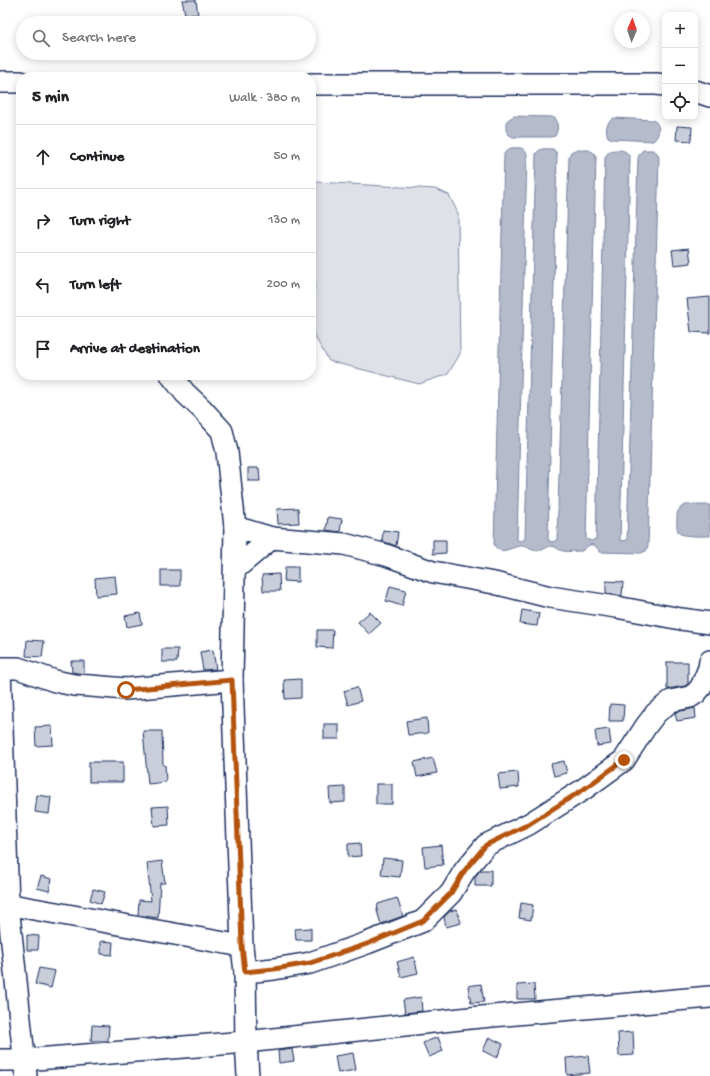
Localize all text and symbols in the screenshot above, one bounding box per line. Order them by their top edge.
north arrow [614,12,650,48]
map controls [662,12,698,120]
button: + [662,12,698,48]
search box [16,16,316,60]
icon: search [30,27,52,49]
text: Search here [62,29,136,47]
button: − [662,48,698,84]
button: locate [662,84,698,120]
text: 5 min [32,88,69,108]
text: Walk · 380 m [229,91,300,106]
icon: ahead [32,146,54,168]
text: Continue [70,148,124,166]
text: 50 m [273,149,300,164]
icon: right [32,210,54,232]
text: Turn right [70,212,130,230]
text: 130 m [268,213,300,228]
icon: left [32,274,54,296]
text: Turn left [70,276,121,294]
text: 200 m [267,277,300,292]
icon: arrive [32,338,54,360]
text: Arrive at destination [70,340,200,358]
route start [117,681,135,699]
route end [615,751,633,769]

